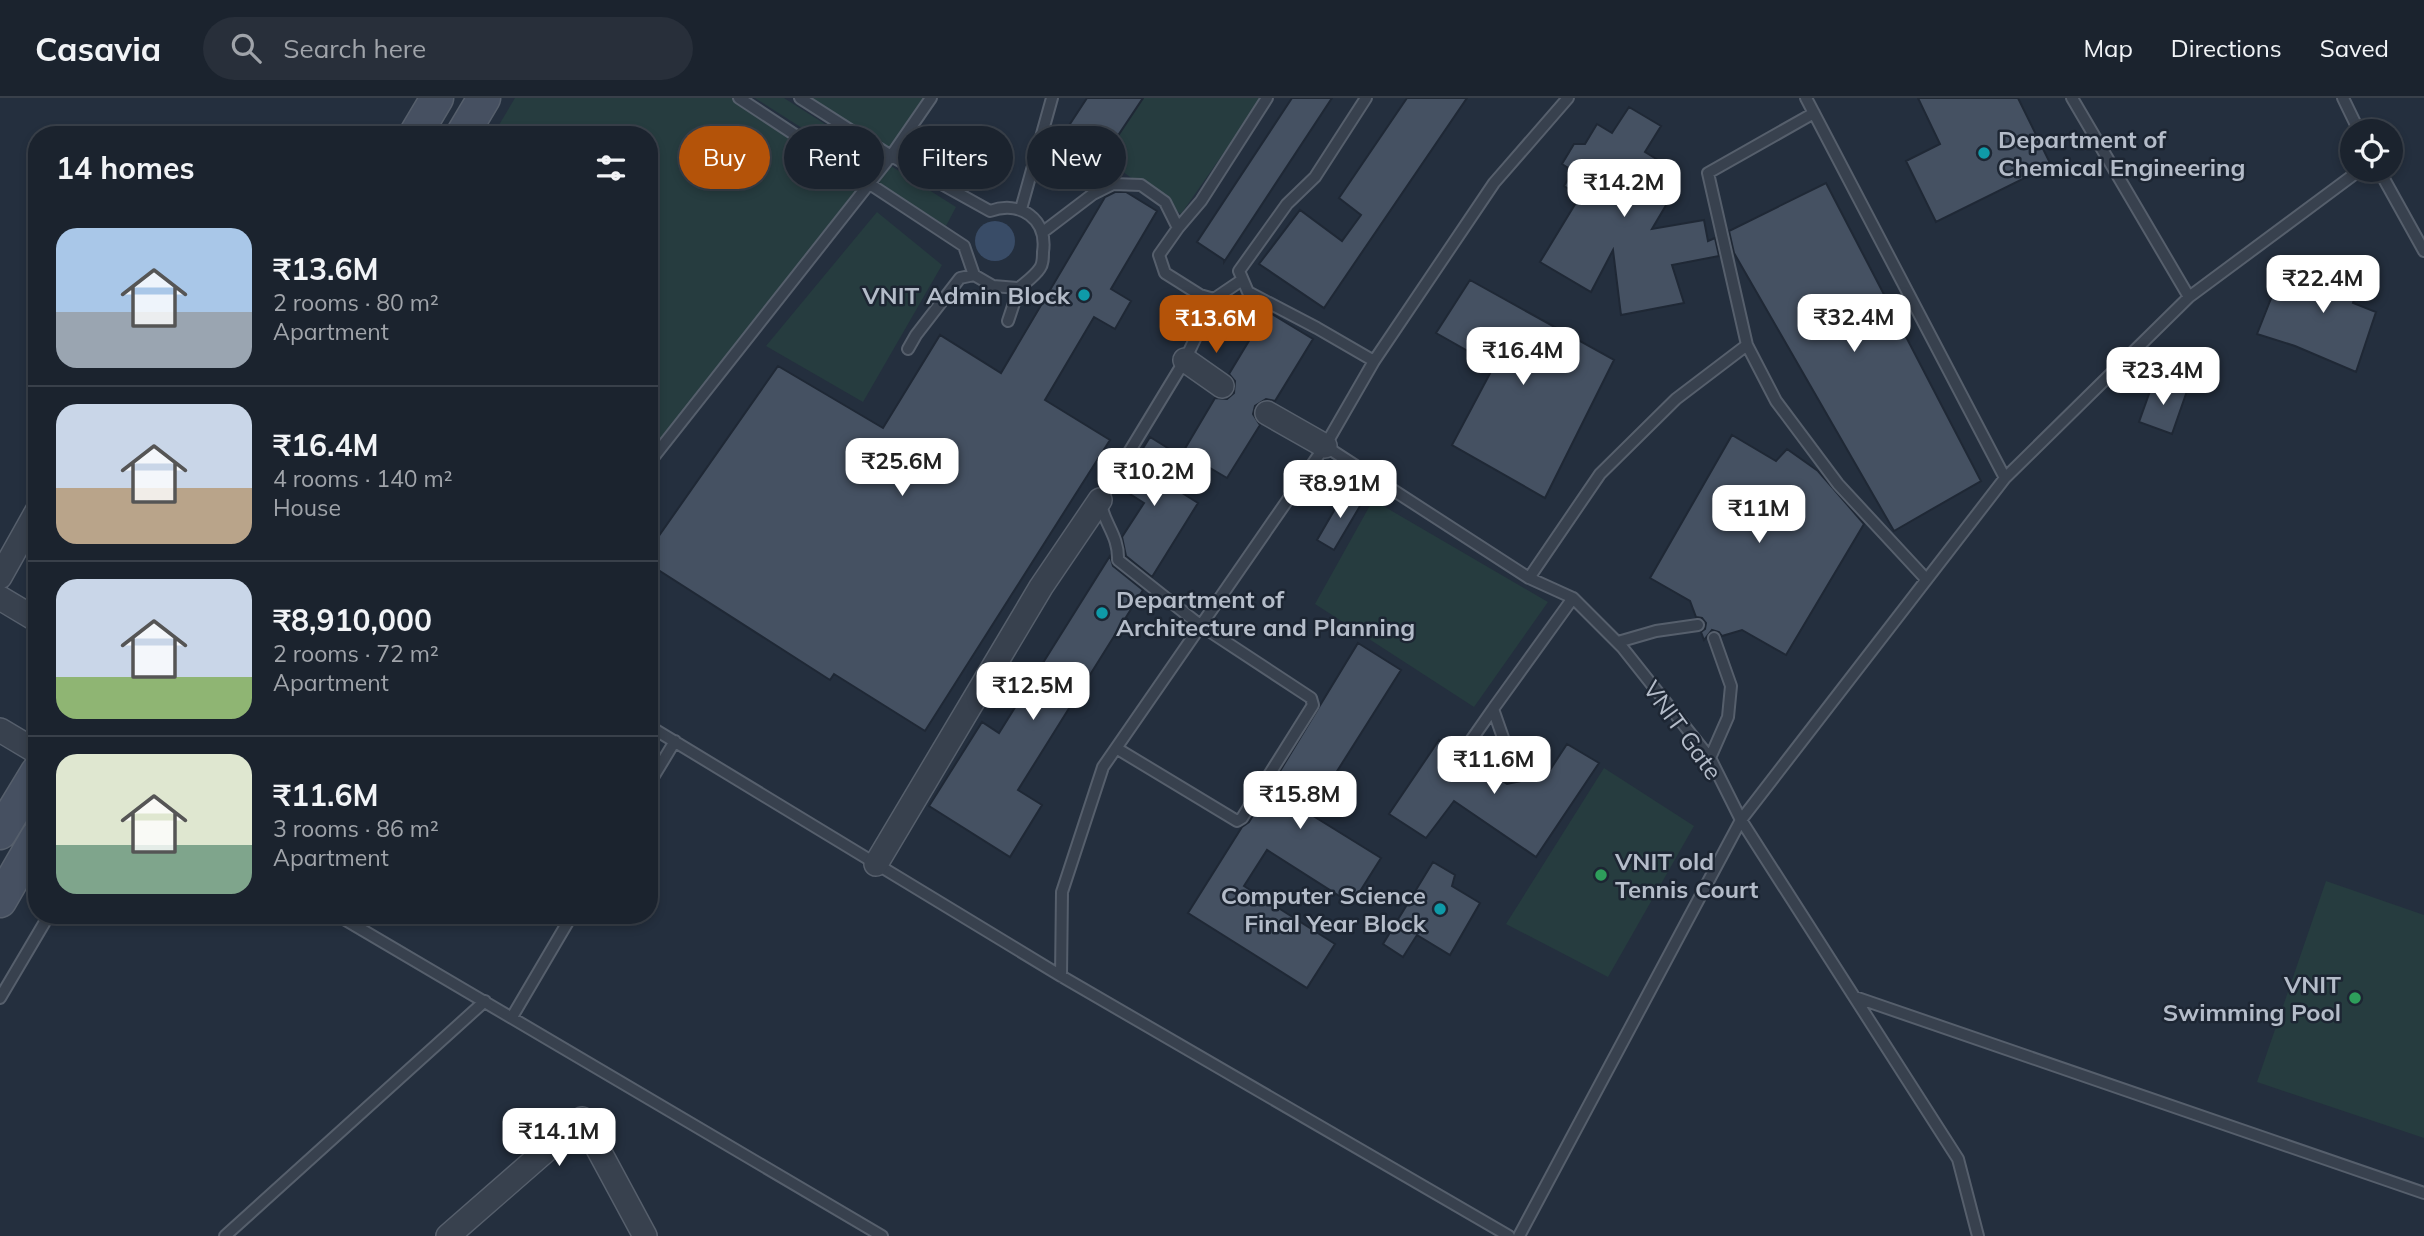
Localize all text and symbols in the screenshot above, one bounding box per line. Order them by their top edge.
search box [203,17,693,80]
text: Casavia [35,28,161,69]
icon: search [227,29,265,67]
text: Search here [283,32,426,65]
text: Map [2083,33,2133,63]
text: Directions [2171,33,2282,63]
text: Saved [2320,33,2389,63]
map controls [2340,119,2403,182]
button: locate [2340,119,2403,182]
place label: Department of Chemical Engineering [1998,124,2245,182]
chip: Buy [679,126,770,189]
chip: Rent [784,126,884,189]
chip: Filters [898,126,1013,189]
chip: New [1027,126,1126,189]
marker: Department of Chemical Engineering [1976,145,1992,161]
text: 14 homes [56,149,195,187]
icon: filters [592,149,630,187]
pin: ₹14.2M [1567,159,1681,219]
text: ₹14.2M [1584,167,1664,196]
text: ₹13.6M [273,250,379,288]
icon: home [112,256,196,340]
pin: ₹22.4M [2266,256,2380,315]
text: ₹22.4M [2283,263,2363,292]
place label: VNIT Admin Block [861,280,1071,310]
marker: VNIT Admin Block [1076,287,1092,303]
text: 2 rooms · 80 m² [273,288,439,317]
pin: ₹32.4M [1797,294,1911,354]
pin: ₹13.6M [1159,296,1273,355]
text: ₹32.4M [1814,302,1894,331]
text: ₹13.6M [1176,303,1256,332]
text: Apartment [273,317,389,346]
pin: ₹16.4M [1466,328,1580,387]
text: ₹16.4M [1483,335,1563,364]
pin: ₹23.4M [2106,348,2220,407]
text: ₹23.4M [2123,355,2203,384]
text: ₹16.4M [273,426,379,464]
icon: home [112,432,196,516]
pin: ₹25.6M [845,438,959,498]
text: ₹25.6M [862,446,942,475]
pin: ₹10.2M [1097,448,1211,508]
text: ₹10.2M [1114,456,1194,485]
pin: ₹8.91M [1283,460,1397,520]
text: 4 rooms · 140 m² [273,464,453,493]
text: ₹8.91M [1300,468,1380,497]
pin: ₹11M [1718,486,1800,545]
text: House [273,493,341,522]
text: ₹11M [1728,493,1790,522]
place label: Department of Architecture and Planning [1116,584,1415,642]
text: ₹8,910,000 [273,601,432,639]
marker: Department of Architecture and Planning [1094,605,1110,621]
icon: home [112,607,196,691]
text: 2 rooms · 72 m² [273,639,439,668]
pin: ₹12.5M [976,662,1090,722]
text: Apartment [273,668,389,697]
text: ₹12.5M [993,670,1073,699]
street label: VNIT Gate [1637,675,1729,785]
pin: ₹11.6M [1437,736,1551,796]
text: ₹11.6M [1454,744,1534,773]
pin: ₹15.8M [1243,772,1357,831]
text: ₹11.6M [273,776,379,814]
text: ₹15.8M [1260,779,1340,808]
icon: home [112,782,196,866]
text: 3 rooms · 86 m² [273,814,439,843]
text: Apartment [273,843,389,872]
place label: VNIT old Tennis Court [1614,846,1758,904]
marker: VNIT old Tennis Court [1593,867,1609,883]
place label: Computer Science Final Year Block [1221,880,1427,938]
marker: Computer Science Final Year Block [1432,901,1448,917]
place label: VNIT Swimming Pool [2163,969,2341,1027]
marker: VNIT Swimming Pool [2347,990,2363,1006]
pin: ₹14.1M [502,1108,616,1168]
text: ₹14.1M [519,1116,599,1145]

